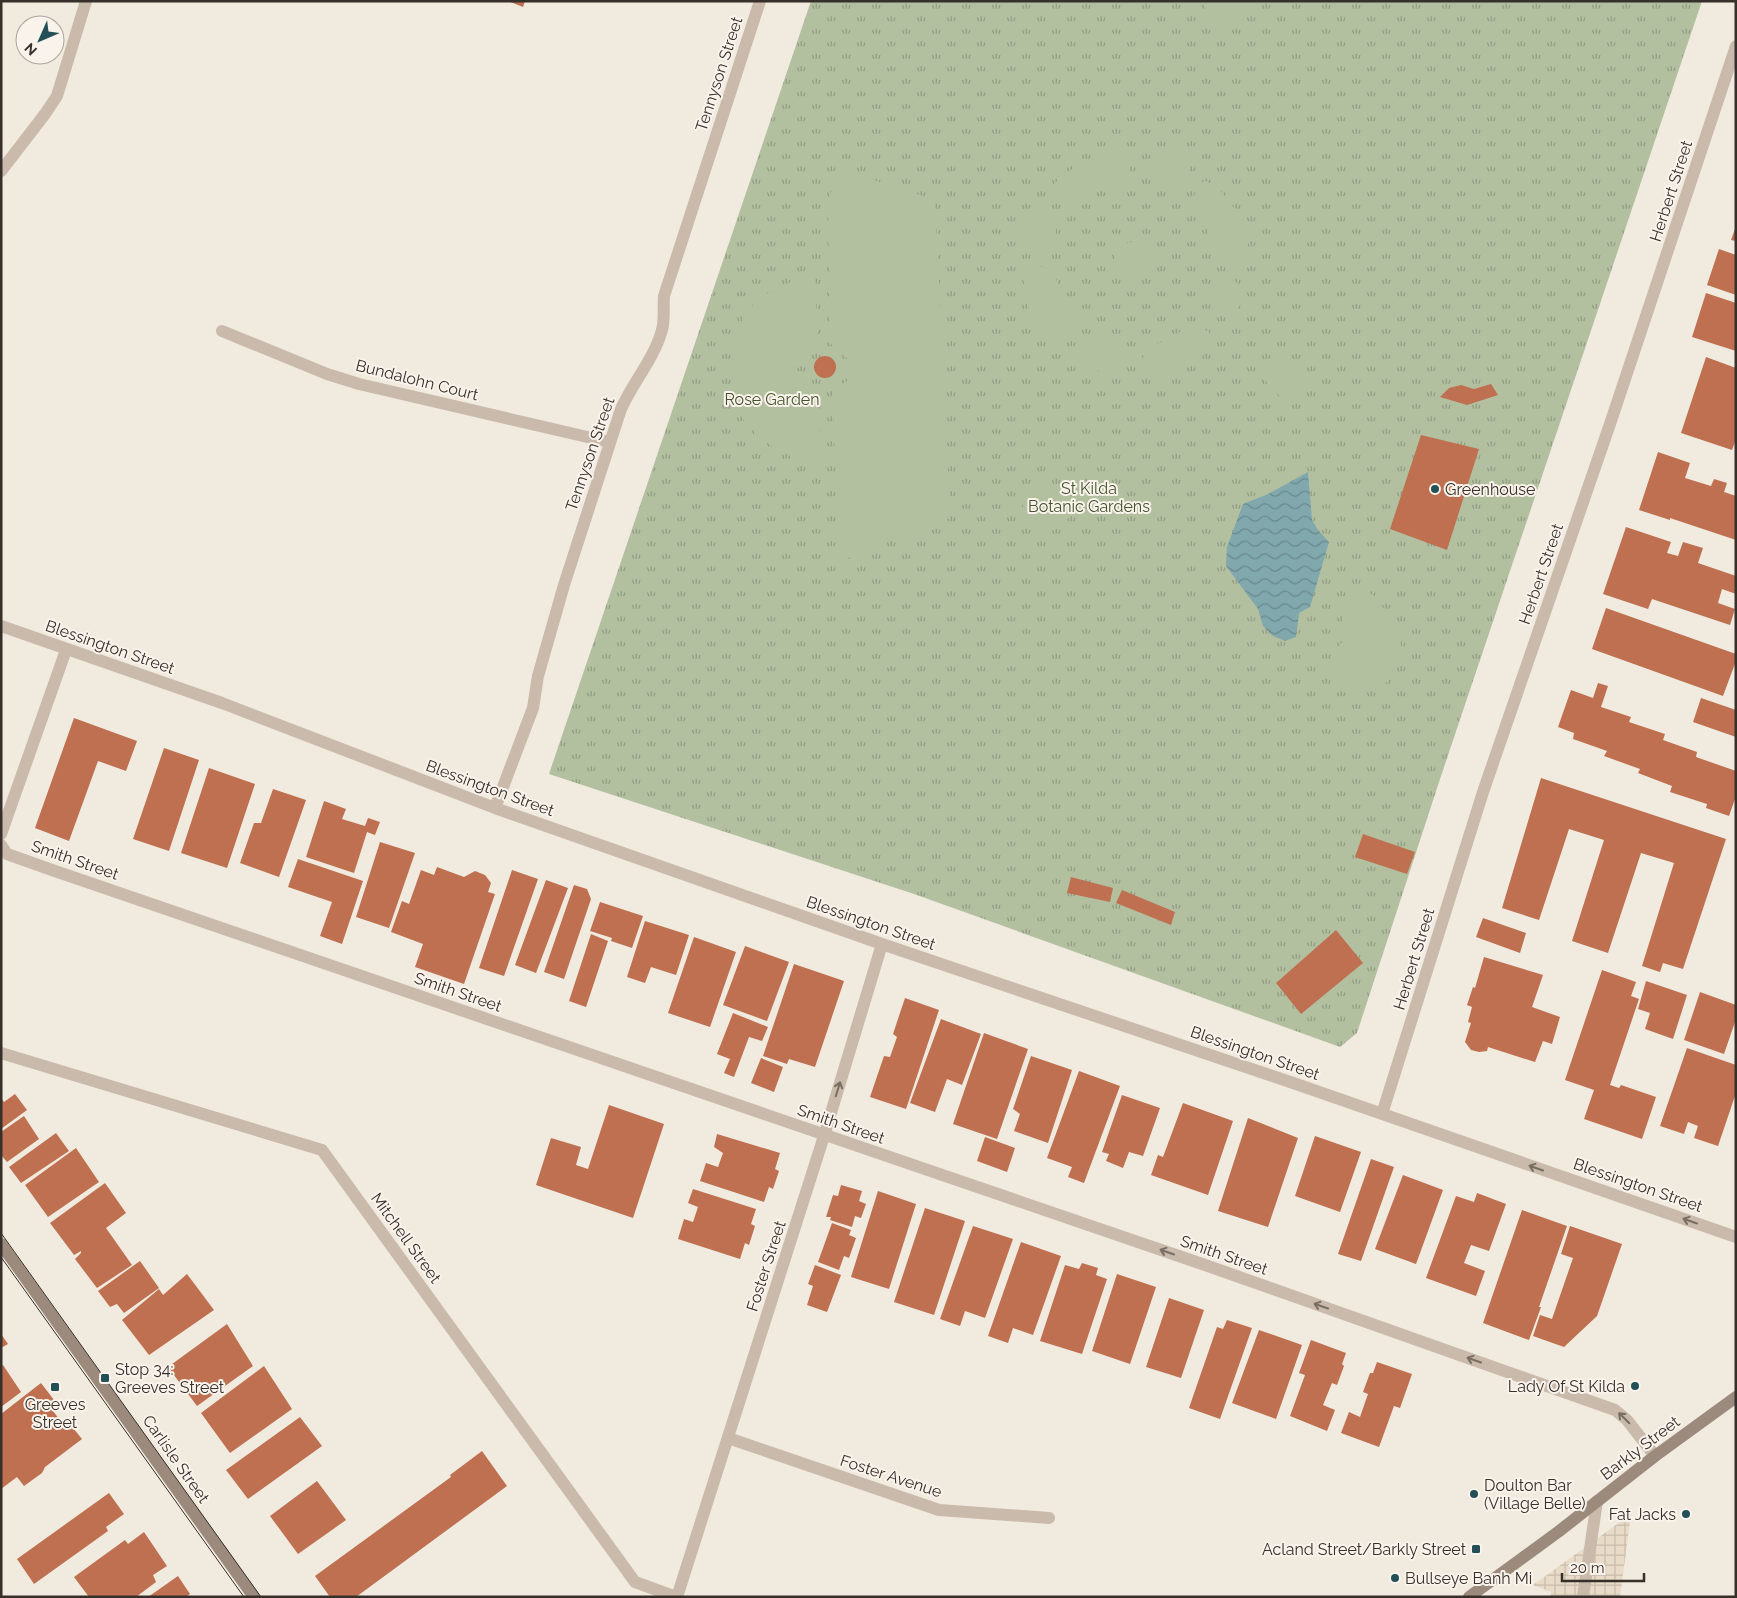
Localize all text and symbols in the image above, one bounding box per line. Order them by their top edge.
street label: Tennyson Street [692,14,747,134]
north arrow [15,15,65,65]
text: N [21,40,40,59]
street label: Herbert Street [1646,137,1697,244]
street label: Bundalohn Court [354,356,481,405]
park label: Rose Garden [724,390,820,409]
street label: Tennyson Street [562,394,619,514]
park label: St Kilda Botanic Gardens [1028,479,1150,516]
place label: Greenhouse [1445,480,1535,499]
marker: Greenhouse [1429,483,1441,495]
street label: Herbert Street [1515,520,1567,627]
street label: Blessington Street [43,616,178,678]
street label: Blessington Street [423,756,557,820]
street label: Smith Street [29,836,122,884]
street label: Blessington Street [804,892,939,954]
street label: Herbert Street [1390,905,1439,1012]
street label: Smith Street [412,968,505,1016]
street label: Blessington Street [1188,1022,1323,1084]
one-way arrow [834,1081,844,1097]
street label: Smith Street [795,1100,888,1148]
street label: Blessington Street [1571,1154,1706,1216]
one-way arrow [1528,1162,1544,1172]
street label: Mitchell Street [367,1189,445,1287]
one-way arrow [1682,1216,1698,1225]
street label: Foster Street [742,1218,790,1314]
street label: Smith Street [1178,1231,1271,1279]
one-way arrow [1159,1247,1175,1257]
one-way arrow [1313,1301,1329,1310]
one-way arrow [1467,1355,1482,1364]
place label: Stop 34: Greeves Street [115,1360,225,1397]
marker: Stop 34: Greeves Street [99,1372,111,1384]
place label: Lady Of St Kilda [1508,1377,1625,1396]
marker: Lady Of St Kilda [1629,1380,1641,1392]
marker: Greeves Street [49,1381,61,1393]
place label: Greeves Street [25,1395,86,1432]
street label: Carlisle Street [139,1411,214,1507]
street label: Barkly Street [1597,1412,1684,1484]
one-way arrow [1618,1412,1631,1424]
street label: Foster Avenue [838,1451,944,1501]
place label: Doulton Bar (Village Belle) [1484,1476,1586,1513]
marker: Doulton Bar (Village Belle) [1468,1488,1480,1500]
place label: Fat Jacks [1609,1505,1676,1524]
marker: Fat Jacks [1680,1508,1692,1520]
place label: Acland Street/Barkly Street [1262,1540,1467,1559]
marker: Acland Street/Barkly Street [1470,1543,1482,1555]
scale bar [1562,1550,1644,1582]
text: 20 m [1570,1559,1605,1577]
place label: Bullseye Banh Mi [1405,1569,1532,1588]
marker: Bullseye Banh Mi [1389,1572,1401,1584]

